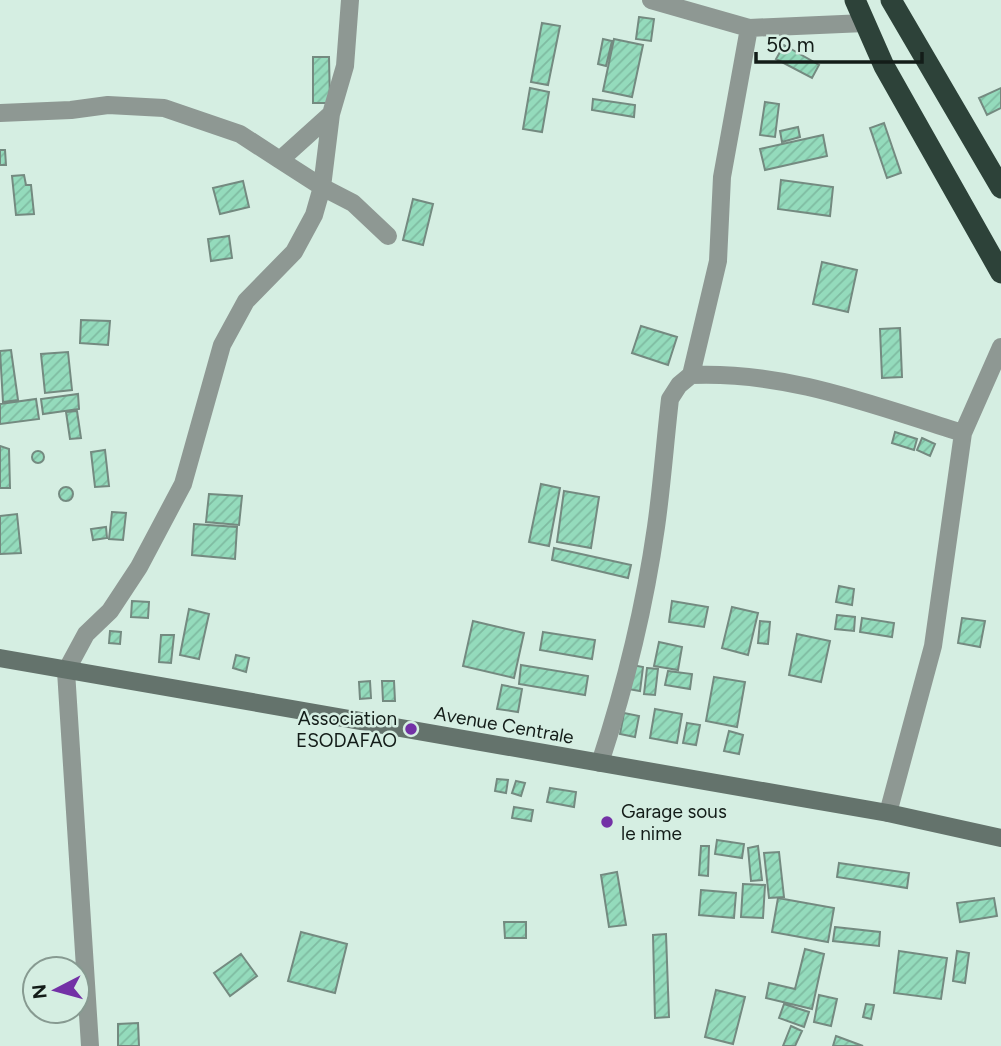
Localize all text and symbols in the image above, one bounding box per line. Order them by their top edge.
scale bar [756,21,922,65]
text: 50 m [766,32,815,57]
street label: Avenue Centrale [432,701,576,749]
place label: Association ESODAFAO [296,707,397,752]
marker: Association ESODAFAO [403,721,419,737]
place label: Garage sous le nime [621,800,727,845]
marker: Garage sous le nime [599,814,615,830]
north arrow [21,955,91,1025]
text: N [27,983,52,1000]

